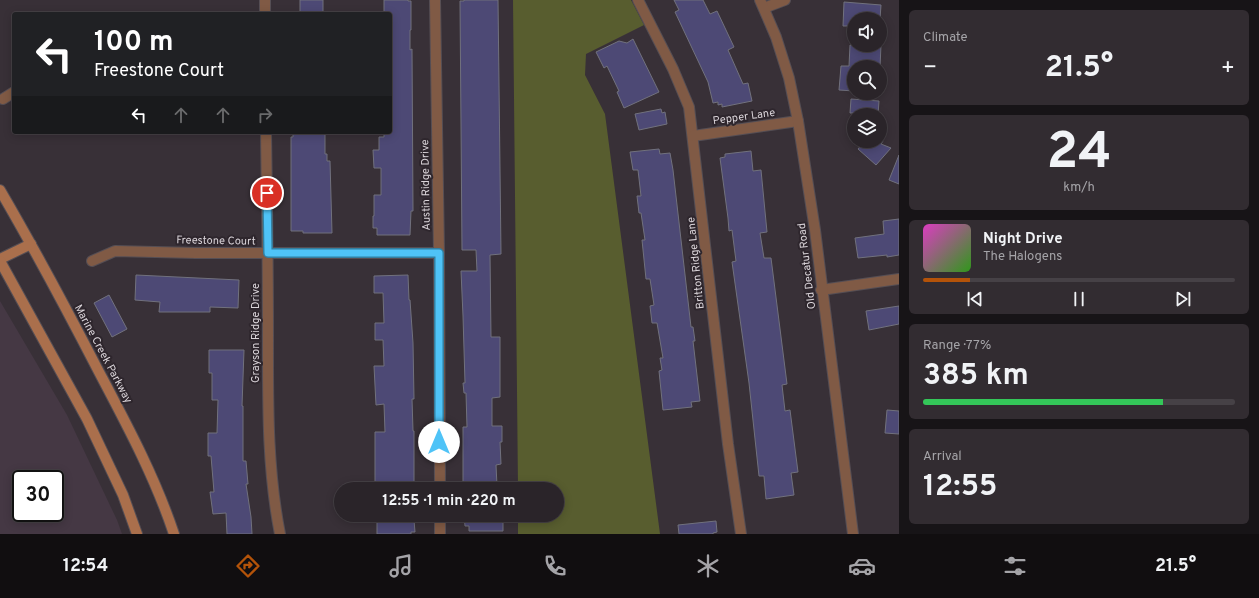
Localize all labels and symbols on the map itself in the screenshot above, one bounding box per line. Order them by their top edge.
street label: Pepper Lane [712,106,776,128]
street label: Austin Ridge Drive [418,139,434,231]
pin [250,176,284,210]
street label: Britton Ridge Lane [684,216,708,310]
street label: Old Decatur Road [795,222,819,310]
street label: Freestone Court [176,233,256,249]
street label: Grayson Ridge Drive [249,283,263,383]
street label: Marine Creek Parkway [71,302,135,406]
position arrow [418,421,460,463]
speed limit sign: 30 [12,470,64,522]

